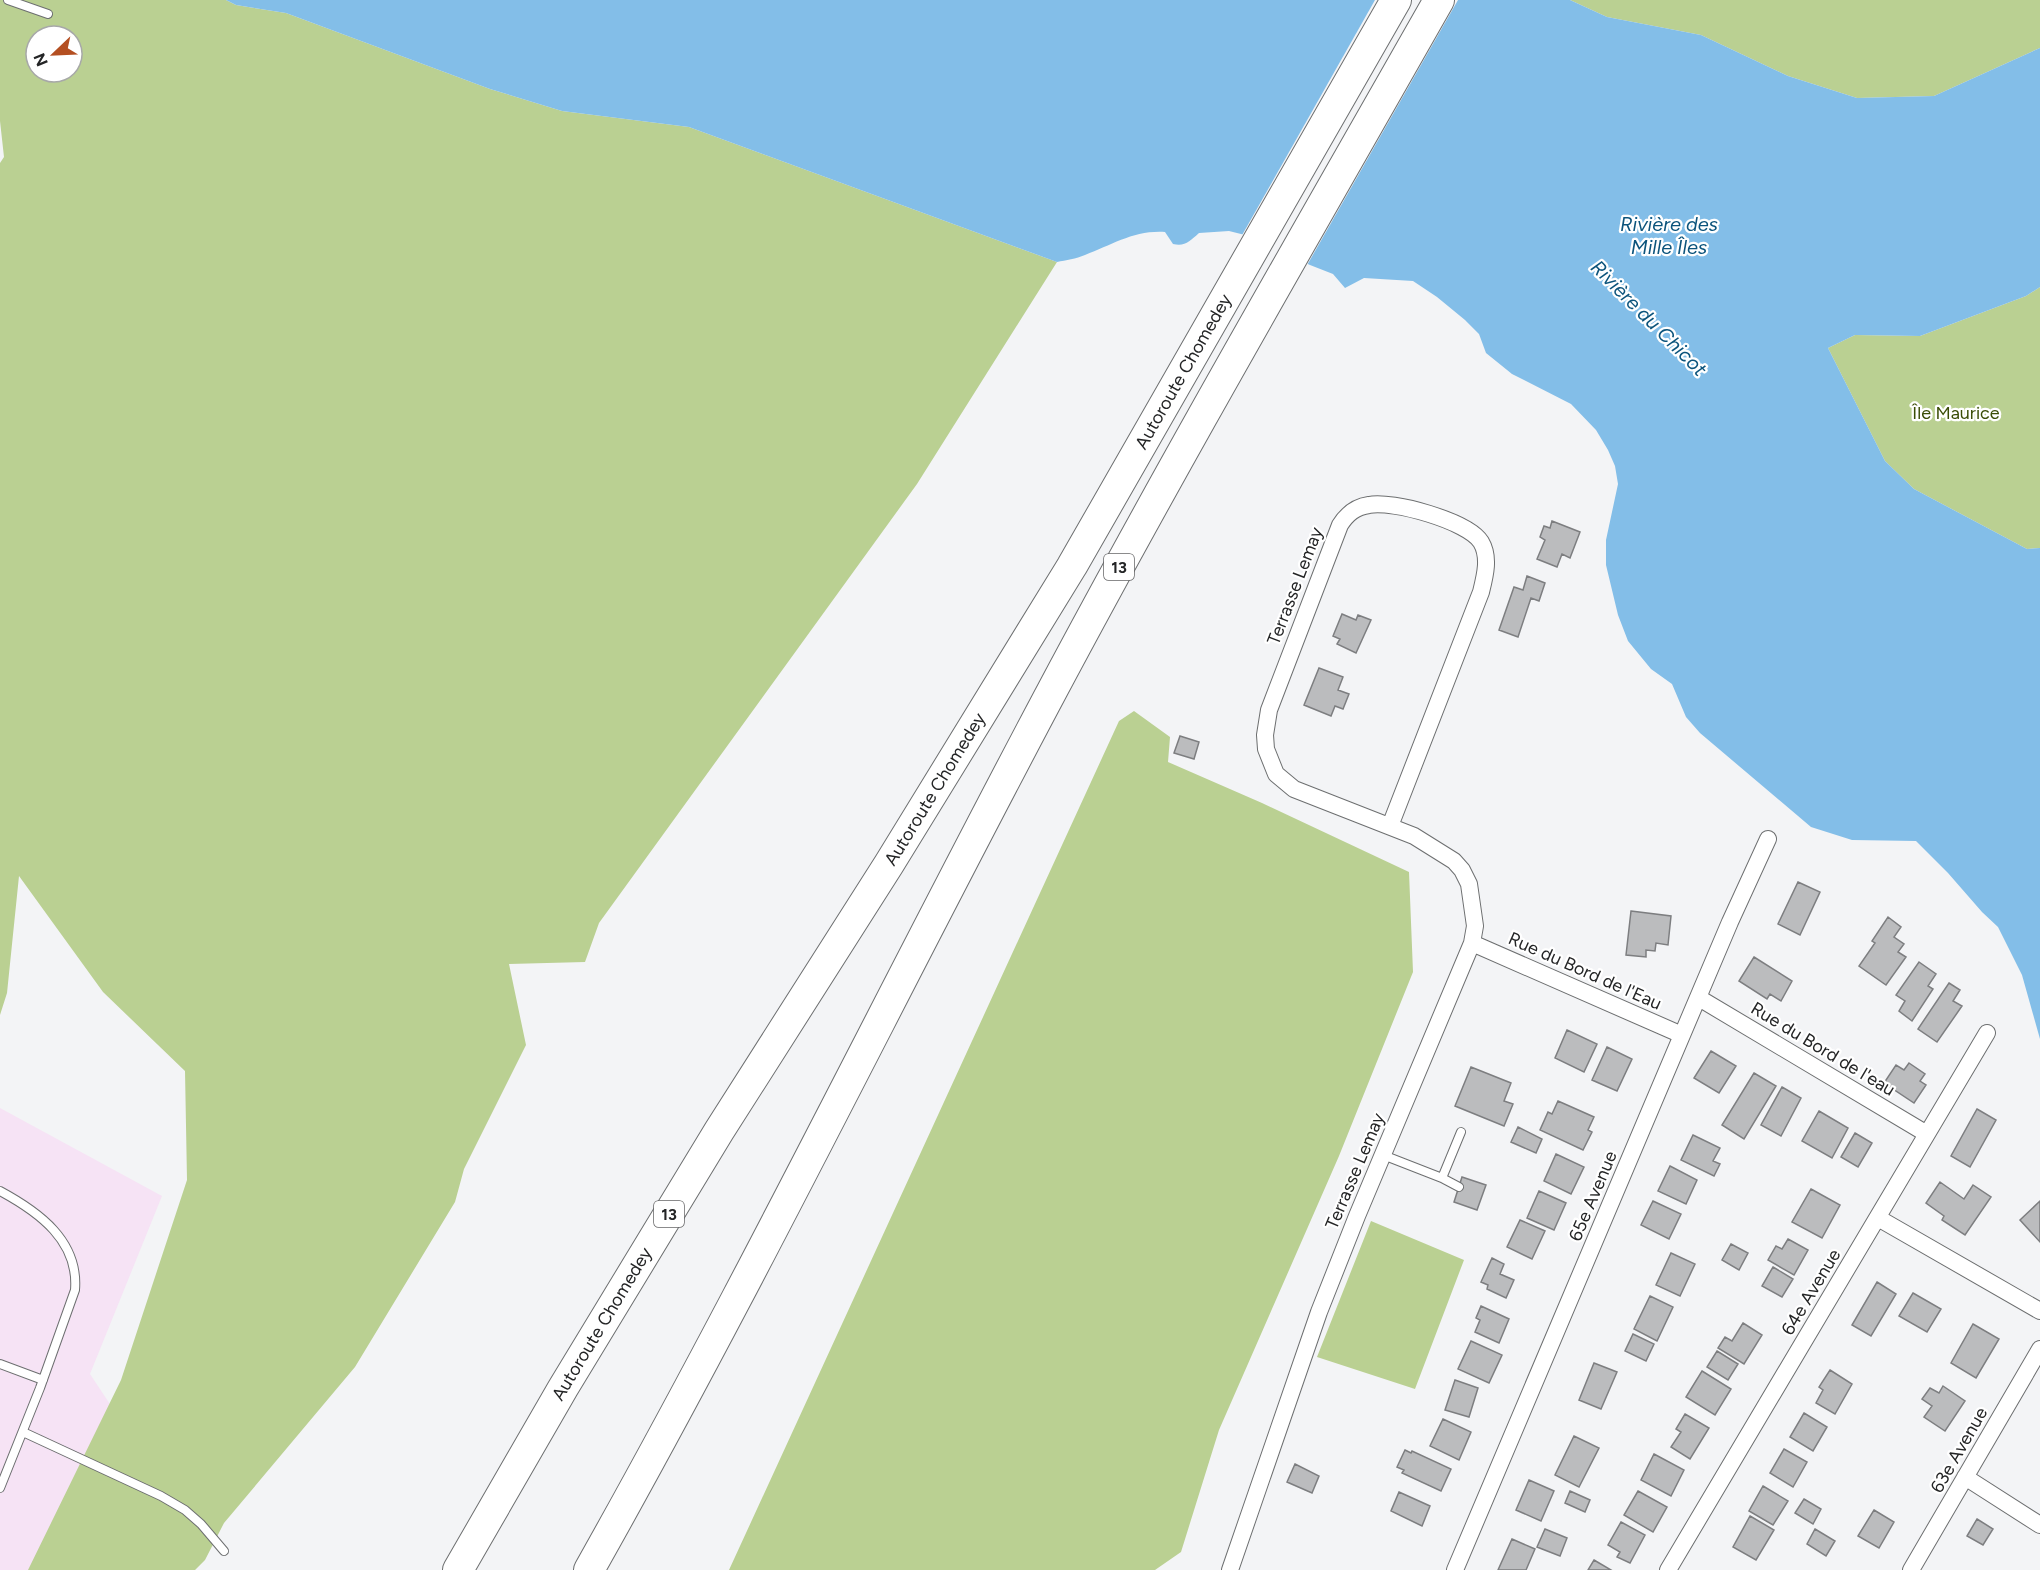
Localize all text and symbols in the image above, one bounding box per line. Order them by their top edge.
north arrow [24,24,84,84]
text: N [29,50,52,69]
water label: Rivière des Mille Îles [1620,212,1719,259]
water label: Rivière du Chicot [1586,255,1712,381]
street label: Autoroute Chomedey [1130,290,1237,453]
park label: Île Maurice [1911,402,2000,424]
street label: Terrasse Lemay [1262,524,1328,648]
road number: 13 [1104,554,1134,580]
street label: Autoroute Chomedey [880,708,990,870]
street label: Rue du Bord de l'Eau [1505,927,1665,1015]
street label: Rue du Bord de l'eau [1747,997,1899,1101]
street label: Terrasse Lemay [1321,1109,1390,1232]
street label: 65e Avenue [1564,1148,1622,1244]
road number: 13 [654,1201,684,1227]
street label: Autoroute Chomedey [547,1243,657,1405]
street label: 64e Avenue [1777,1245,1845,1339]
street label: 63e Avenue [1926,1403,1992,1497]

